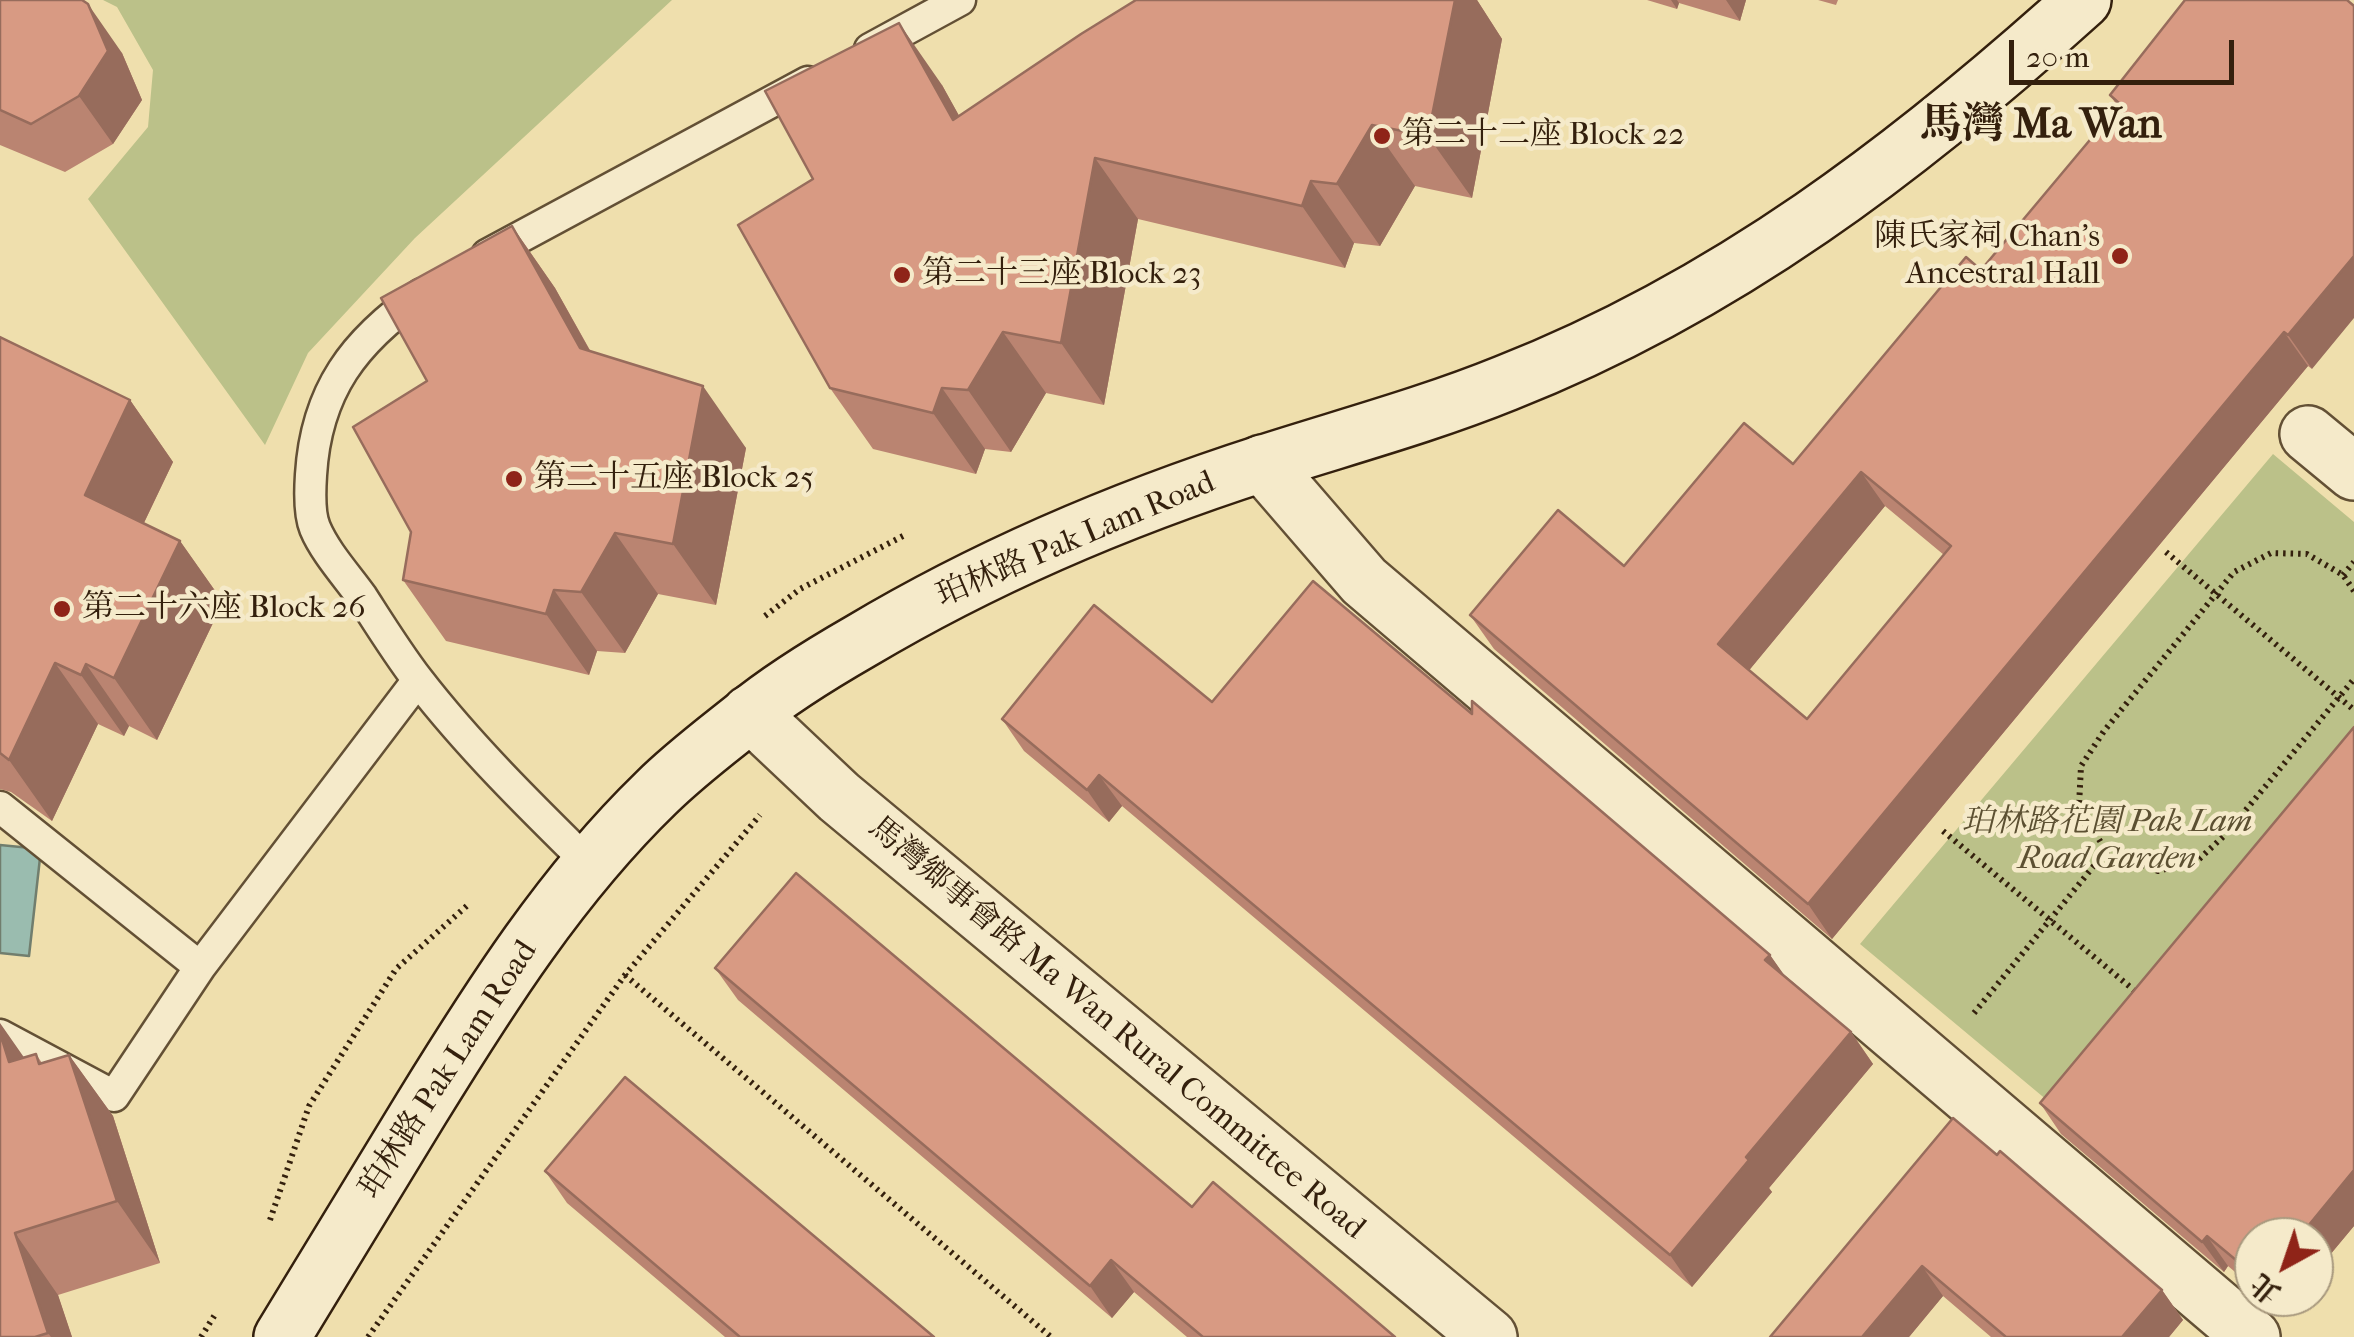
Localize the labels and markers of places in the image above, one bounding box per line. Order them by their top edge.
place label: 第二十二座 Block 22 [1402,117,1685,155]
marker: 第二十二座 Block 22 [1371,125,1393,147]
place label: 陳氏家祠 Chan's Ancestral Hall [1874,219,2100,294]
marker: 陳氏家祠 Chan's Ancestral Hall [2109,245,2131,267]
place label: 第二十三座 Block 23 [922,256,1201,294]
marker: 第二十三座 Block 23 [891,264,913,286]
place label: 第二十五座 Block 25 [534,460,814,498]
marker: 第二十五座 Block 25 [503,468,525,490]
place label: 第二十六座 Block 26 [82,590,366,628]
marker: 第二十六座 Block 26 [51,598,73,620]

